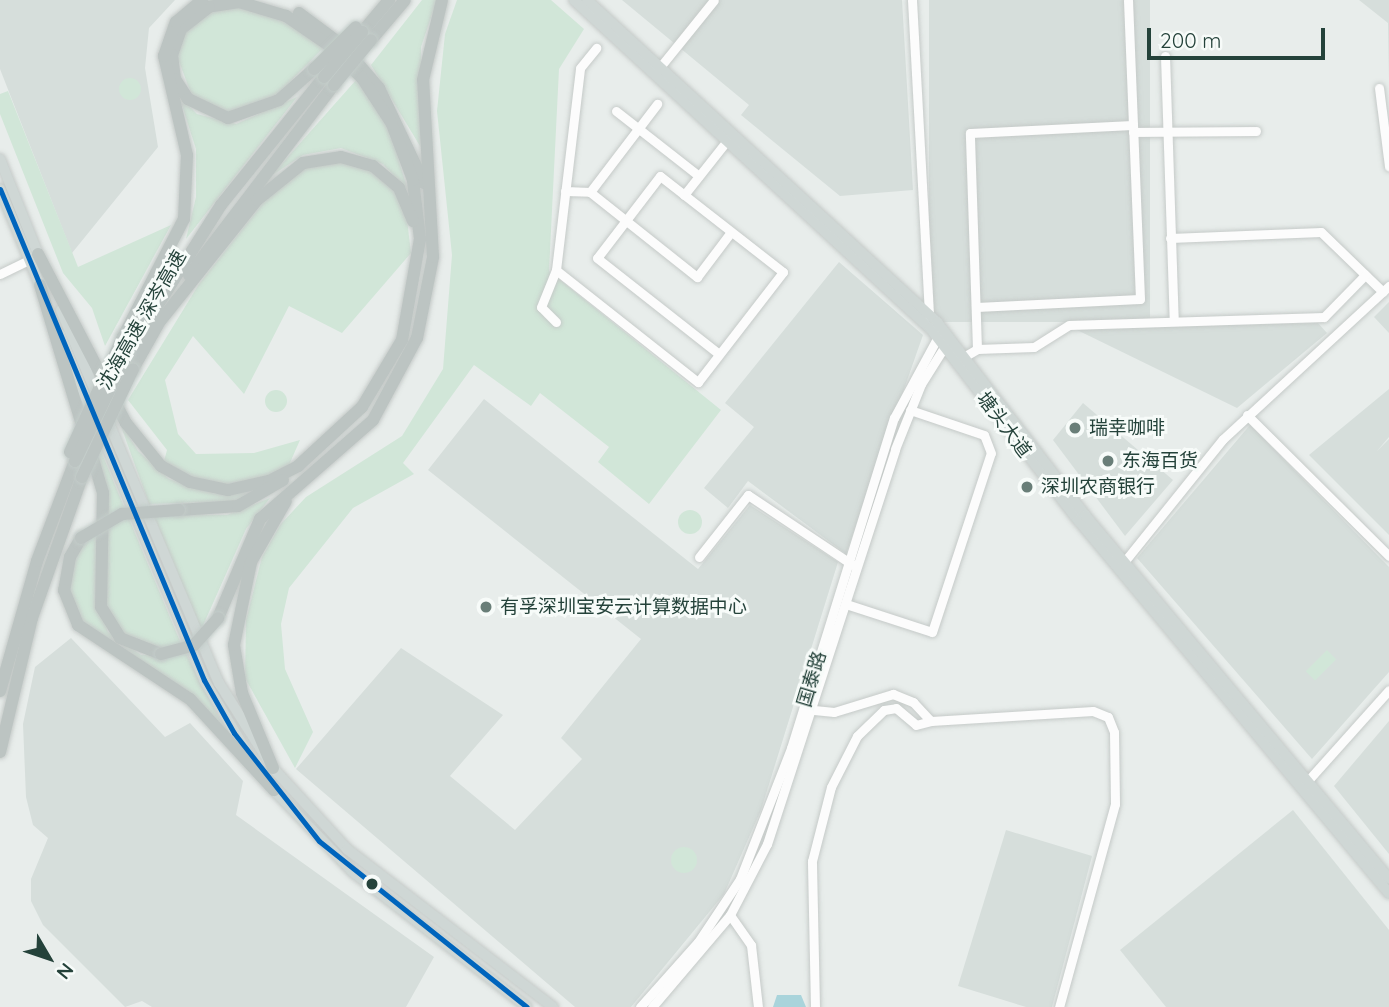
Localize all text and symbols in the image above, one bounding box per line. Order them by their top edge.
scale bar [1151,14,1330,58]
text: 200 m [1160,27,1222,53]
street label: 沈海高速 深岑高速 [93,246,191,394]
street label: 塘头大道 [972,388,1036,462]
place label: 瑞幸咖啡 [1089,417,1165,439]
marker: 瑞幸咖啡 [1067,420,1083,436]
place label: 东海百货 [1122,450,1198,472]
marker: 东海百货 [1100,453,1116,469]
place label: 深圳农商银行 [1041,476,1155,498]
marker: 深圳农商银行 [1019,479,1035,495]
place label: 有孚深圳宝安云计算数据中心 [500,596,747,618]
marker: 有孚深圳宝安云计算数据中心 [478,599,494,615]
street label: 国泰路 [793,648,831,710]
unlabelled marker [365,877,379,891]
north arrow [14,923,84,993]
text: N [52,958,79,984]

